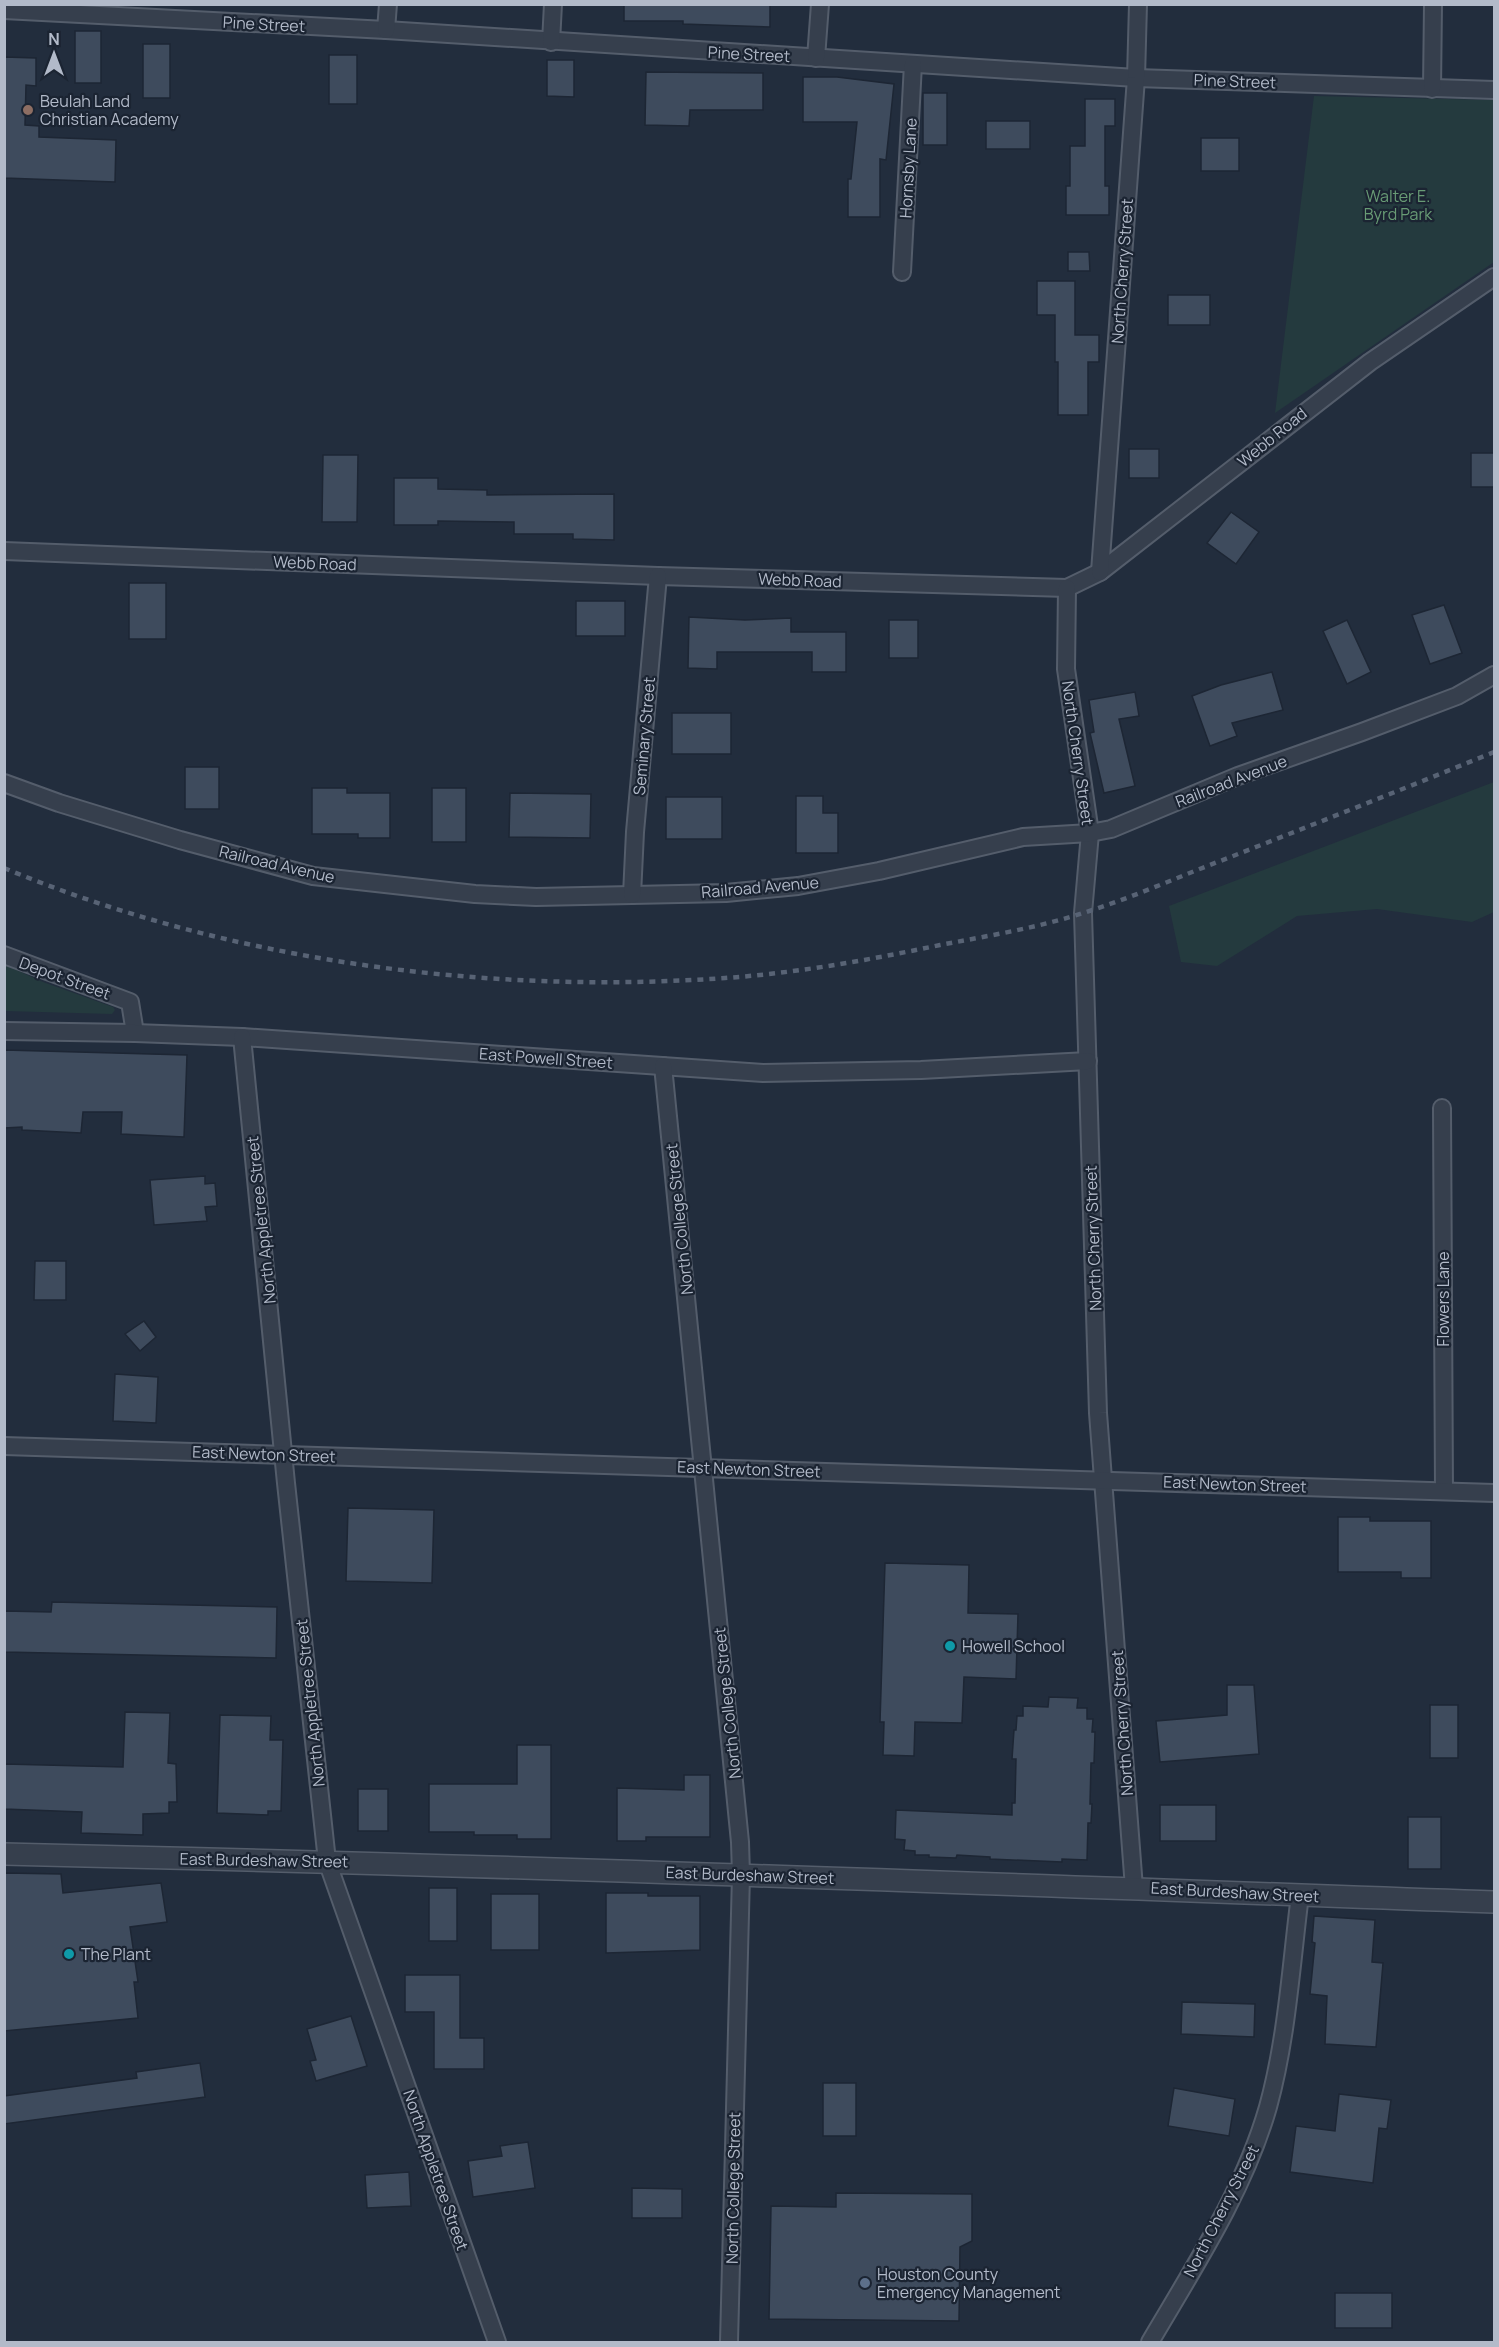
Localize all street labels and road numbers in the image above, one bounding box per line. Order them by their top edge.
street label: Pine Street [222,11,306,37]
street label: Pine Street [707,41,791,67]
street label: Pine Street [1193,69,1277,93]
street label: Hornsby Lane [894,117,922,219]
street label: North Cherry Street [1106,198,1138,344]
street label: Webb Road [1233,402,1311,472]
street label: Webb Road [273,551,357,575]
street label: Webb Road [758,568,842,592]
street label: Seminary Street [628,676,660,796]
street label: North Cherry Street [1057,679,1099,827]
street label: Railroad Avenue [1172,750,1290,812]
street label: Railroad Avenue [217,840,337,888]
street label: Railroad Avenue [700,871,820,903]
street label: Depot Street [16,951,114,1005]
street label: East Powell Street [479,1042,613,1074]
street label: North Appletree Street [241,1135,281,1305]
street label: North College Street [660,1142,698,1296]
street label: North Cherry Street [1079,1165,1107,1311]
street label: Flowers Lane [1432,1251,1454,1347]
street label: East Newton Street [192,1441,336,1467]
street label: East Newton Street [677,1456,821,1482]
street label: East Newton Street [1163,1471,1307,1497]
street label: North Appletree Street [290,1618,330,1788]
street label: North College Street [708,1626,746,1780]
street label: North Cherry Street [1106,1650,1138,1796]
street label: East Burdeshaw Street [179,1848,349,1872]
street label: East Burdeshaw Street [665,1861,835,1889]
street label: East Burdeshaw Street [1150,1877,1320,1907]
street label: North Appletree Street [398,2087,474,2253]
street label: North College Street [721,2112,745,2264]
street label: North Cherry Street [1178,2141,1264,2281]

